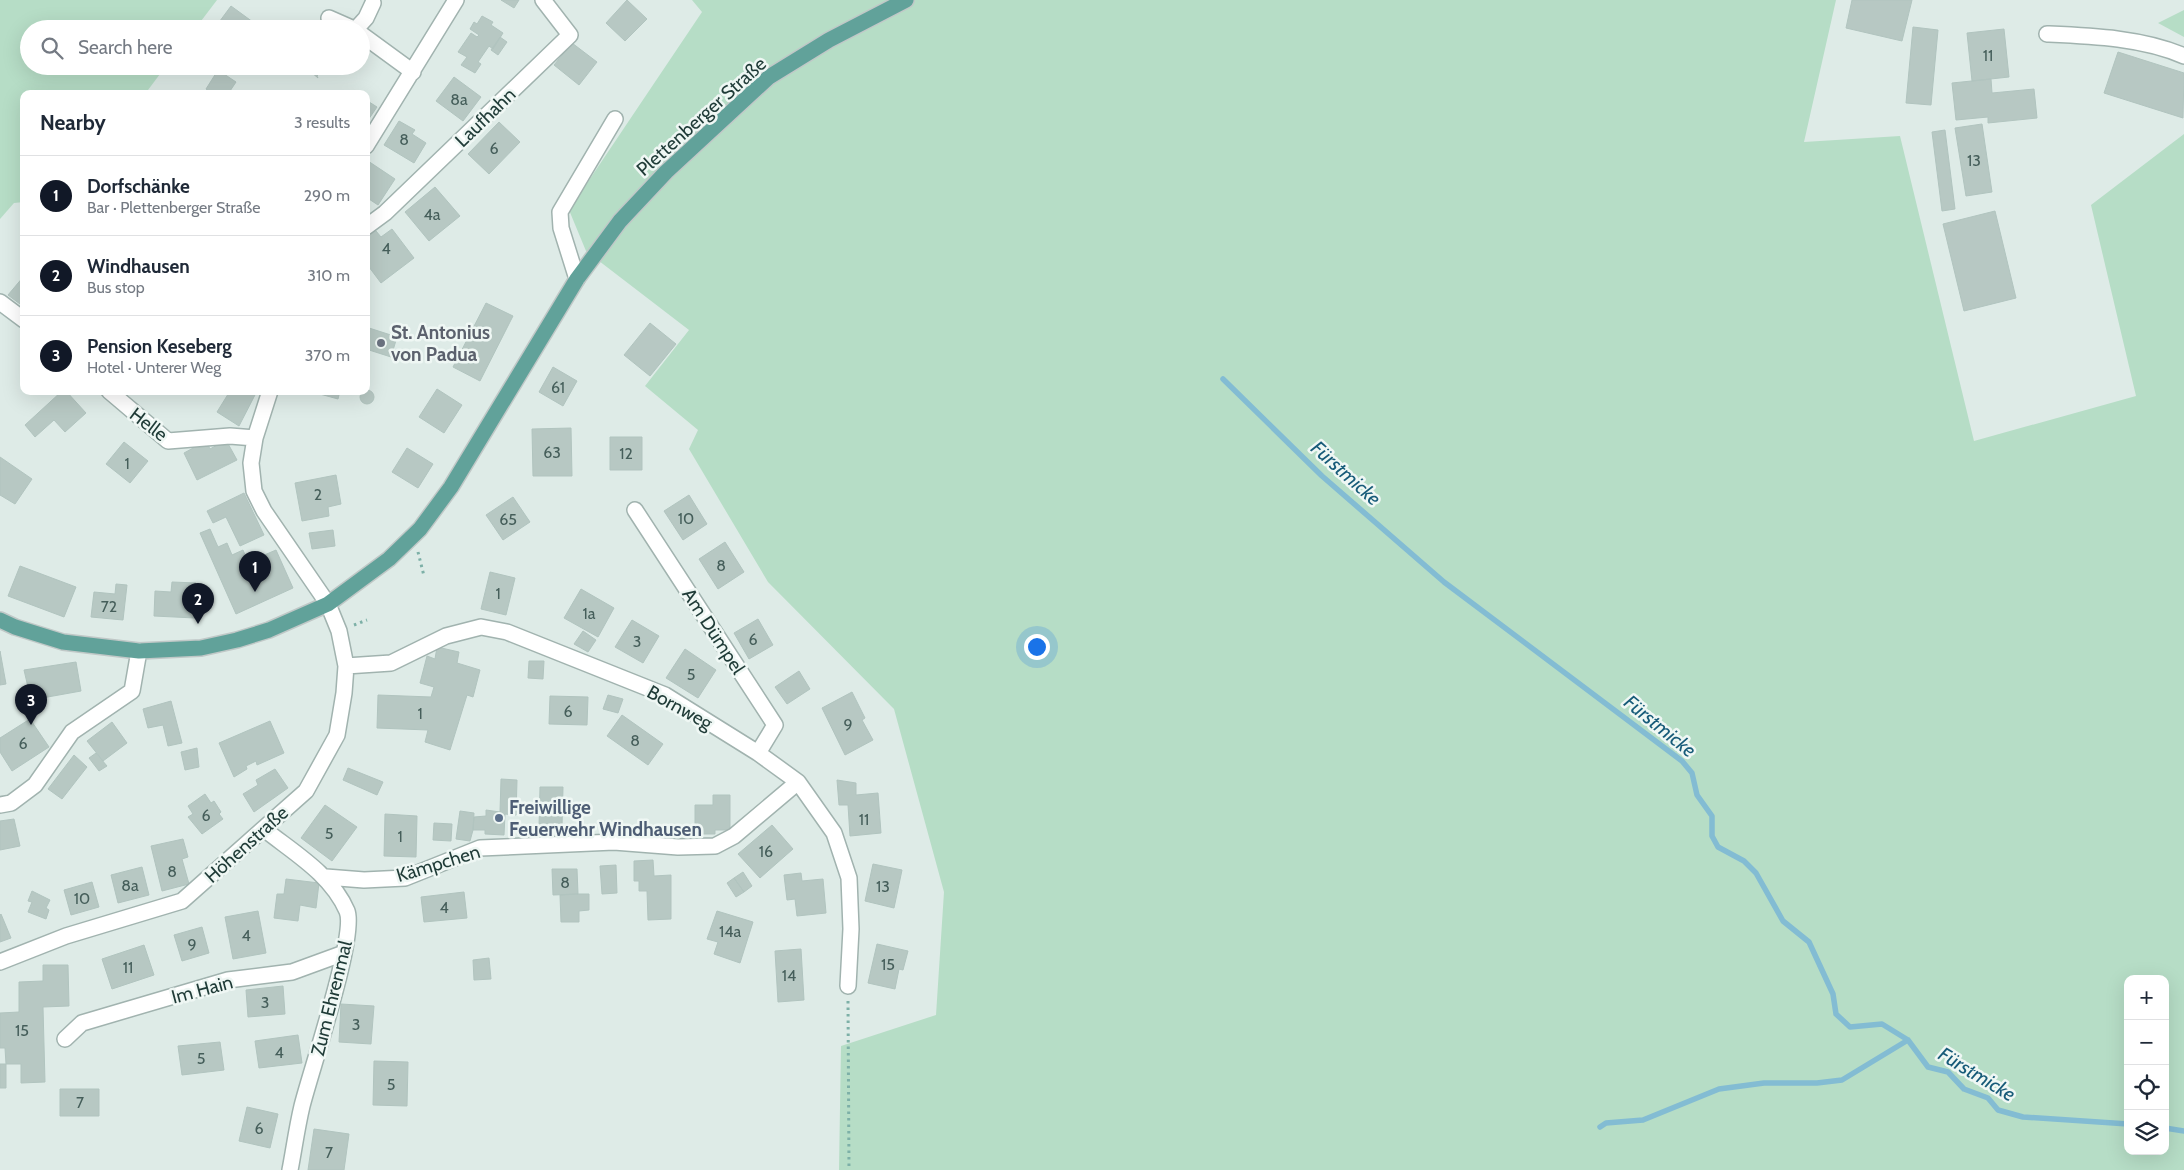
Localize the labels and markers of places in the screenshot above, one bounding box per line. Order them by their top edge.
place label: St. Antonius von Padua [391,321,490,366]
marker: St. Antonius von Padua [375,337,387,349]
pin: 1 [239,551,271,592]
pin: 2 [182,583,214,624]
pin: 3 [15,684,47,725]
place label: Freiwillige Feuerwehr Windhausen [509,796,702,841]
marker: Freiwillige Feuerwehr Windhausen [493,812,505,824]

